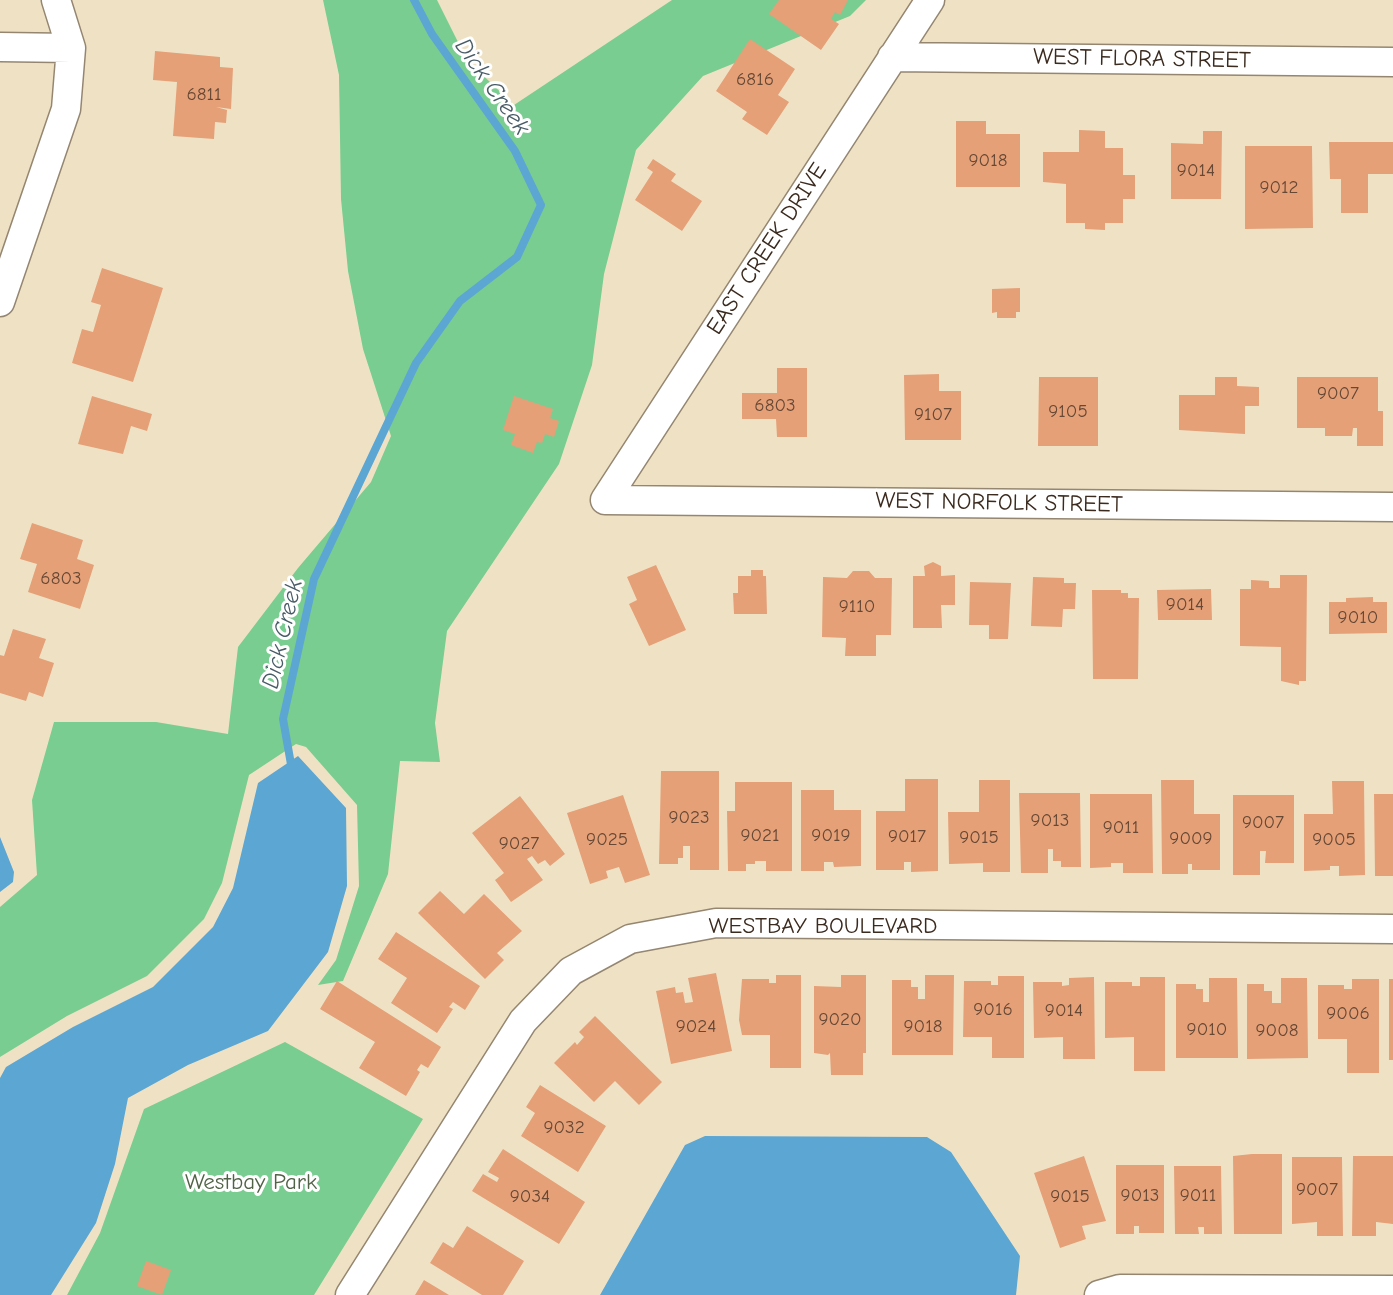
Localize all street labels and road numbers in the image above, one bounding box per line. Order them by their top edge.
street label: WEST FLORA STREET [1033,43,1251,75]
street label: EAST CREEK DRIVE [701,158,833,340]
street label: WEST NORFOLK STREET [875,487,1123,519]
street label: WESTBAY BOULEVARD [709,912,937,940]

